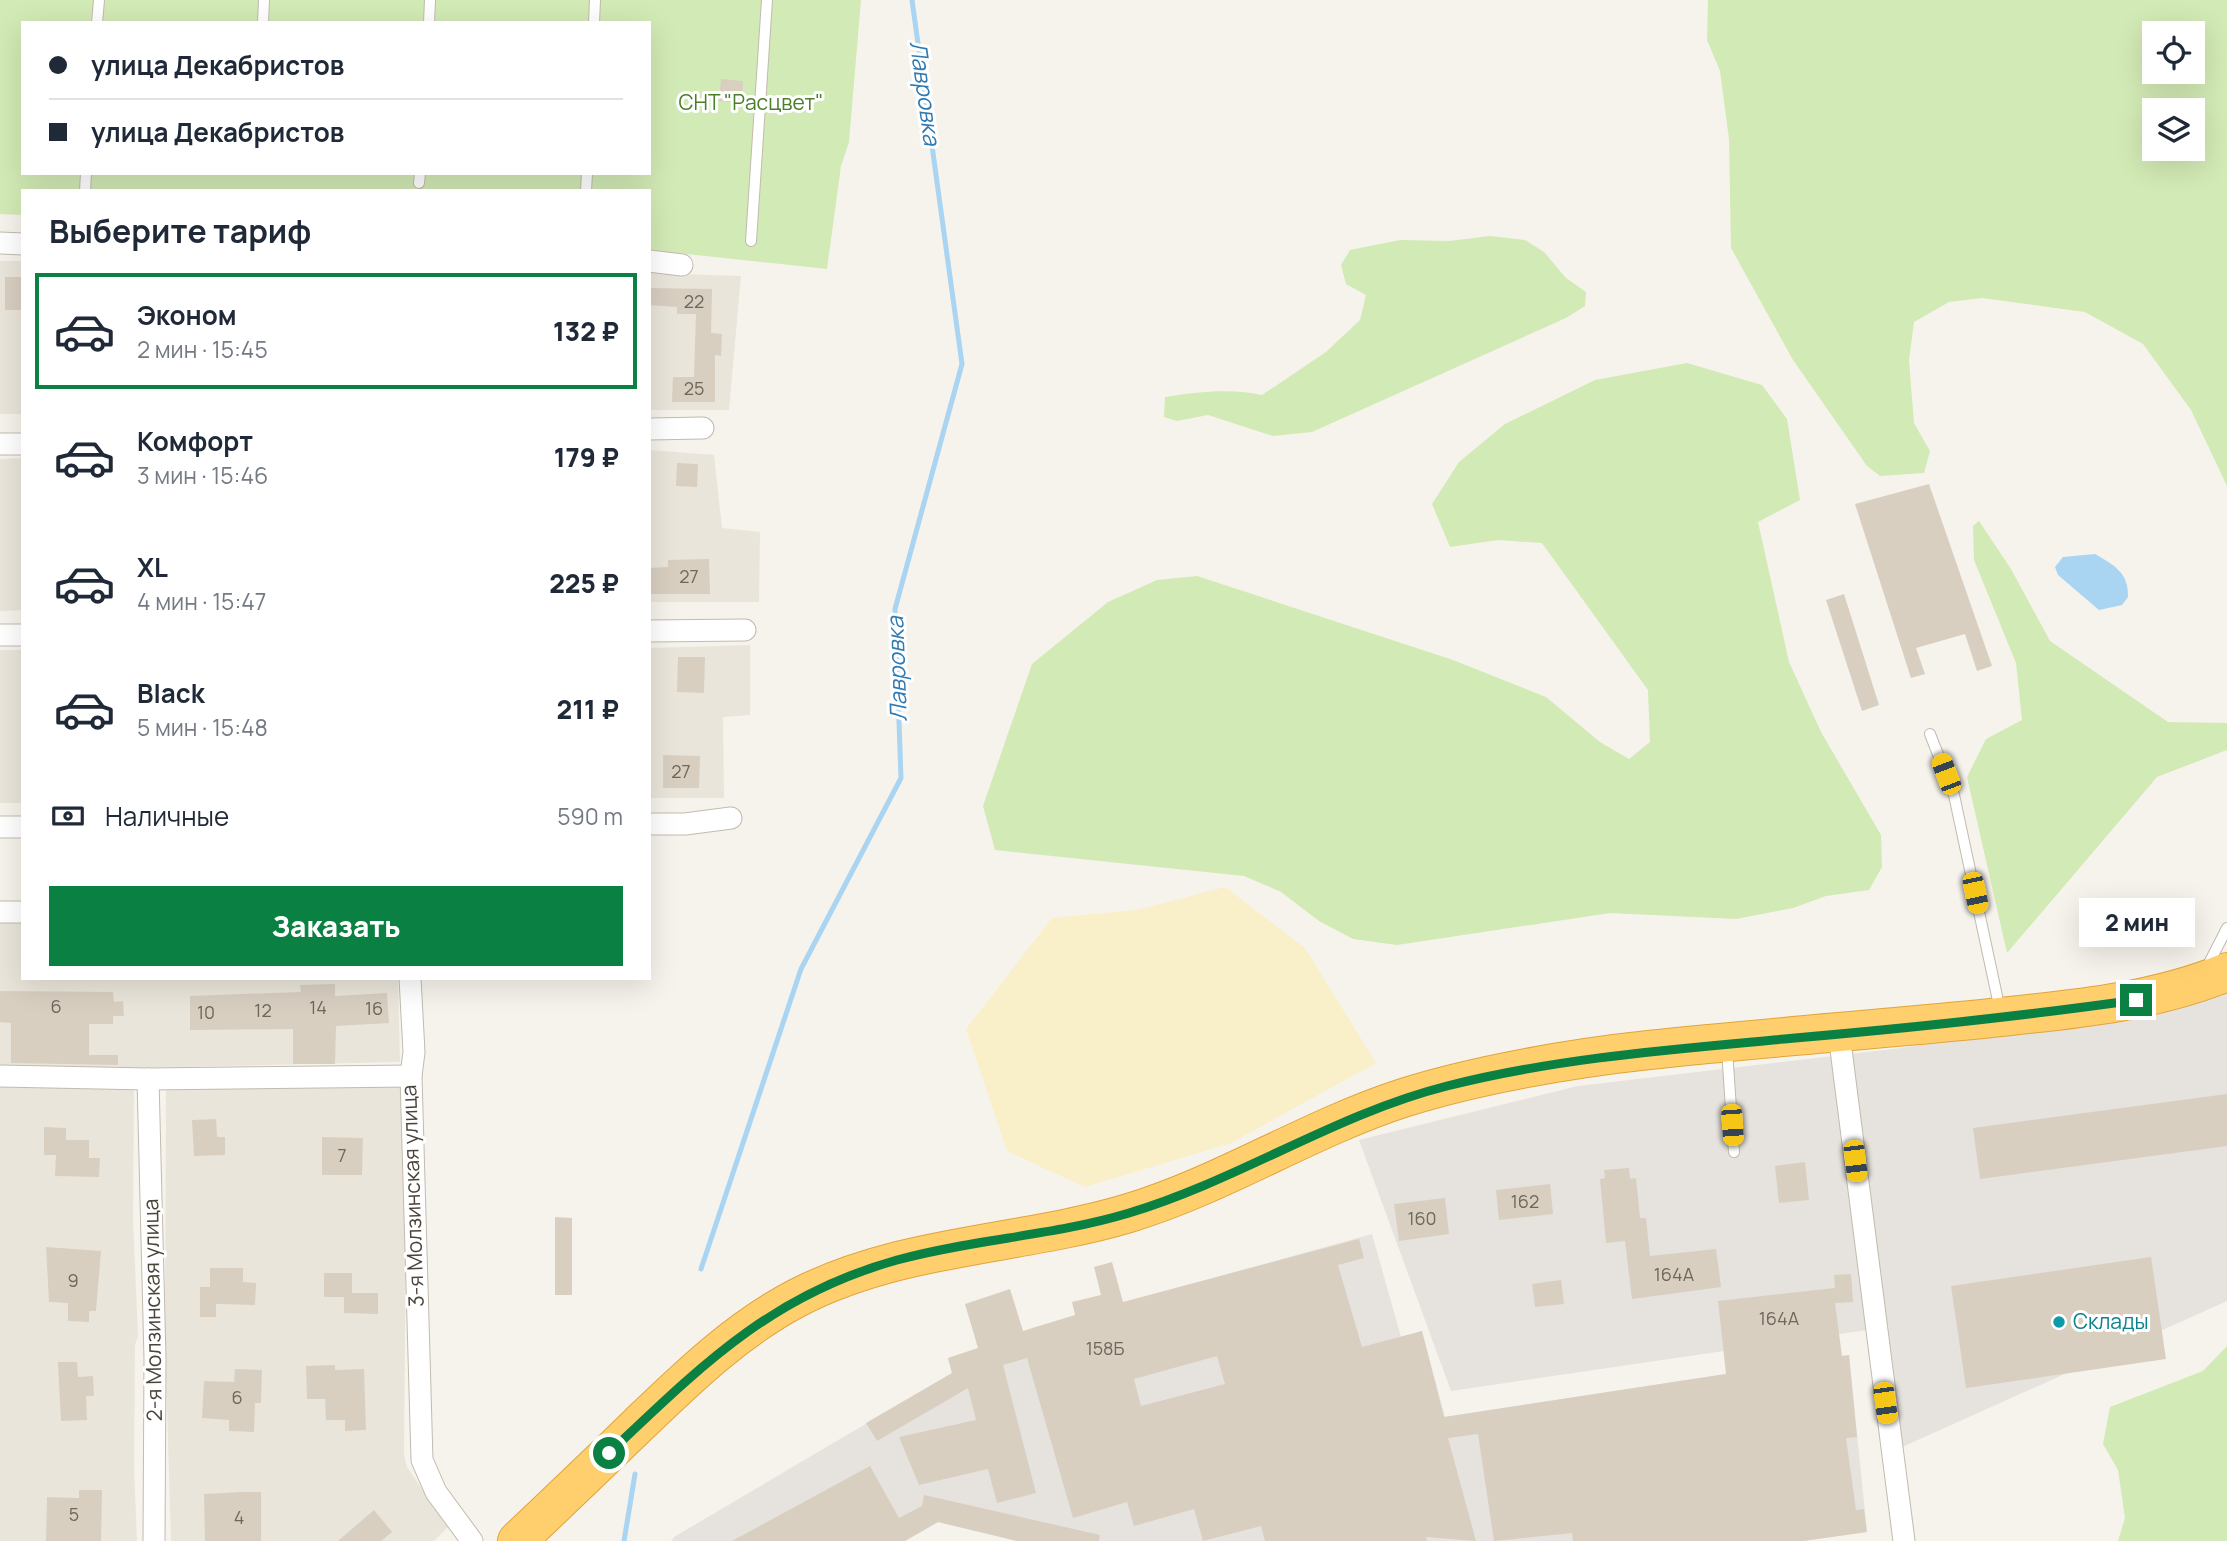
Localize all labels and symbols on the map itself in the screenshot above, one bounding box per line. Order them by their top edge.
water label: Лавровка [903,39,949,148]
park label: СНТ "Расцвет" [679,88,823,116]
house number: 22 [684,289,704,313]
house number: 25 [684,376,704,400]
house number: 27 [679,564,699,588]
water label: Лавровка [878,615,914,722]
car [1929,751,1964,797]
house number: 27 [671,759,691,783]
car [1961,870,1990,916]
callout: 2 мин [2078,898,2194,948]
route end [2120,984,2152,1016]
house number: 6 [50,994,62,1018]
house number: 14 [309,995,327,1019]
house number: 16 [365,996,383,1020]
house number: 12 [254,998,272,1022]
house number: 10 [197,1000,215,1024]
street label: 3-я Молзинская улица [394,1084,430,1308]
car [1721,1103,1744,1147]
car [1843,1139,1868,1183]
house number: 7 [337,1143,347,1167]
house number: 162 [1511,1189,1539,1213]
street label: 2-я Молзинская улица [136,1199,168,1422]
house number: 160 [1407,1206,1437,1230]
house number: 164А [1654,1262,1695,1286]
house number: 9 [67,1268,79,1292]
house number: 164А [1759,1306,1800,1330]
place label: Склады [2073,1307,2149,1335]
marker: Склады [2051,1314,2067,1330]
house number: 158Б [1086,1336,1124,1360]
car [1872,1381,1899,1425]
house number: 6 [231,1385,243,1409]
route start [593,1437,625,1469]
house number: 5 [69,1502,79,1526]
house number: 4 [234,1505,244,1529]

